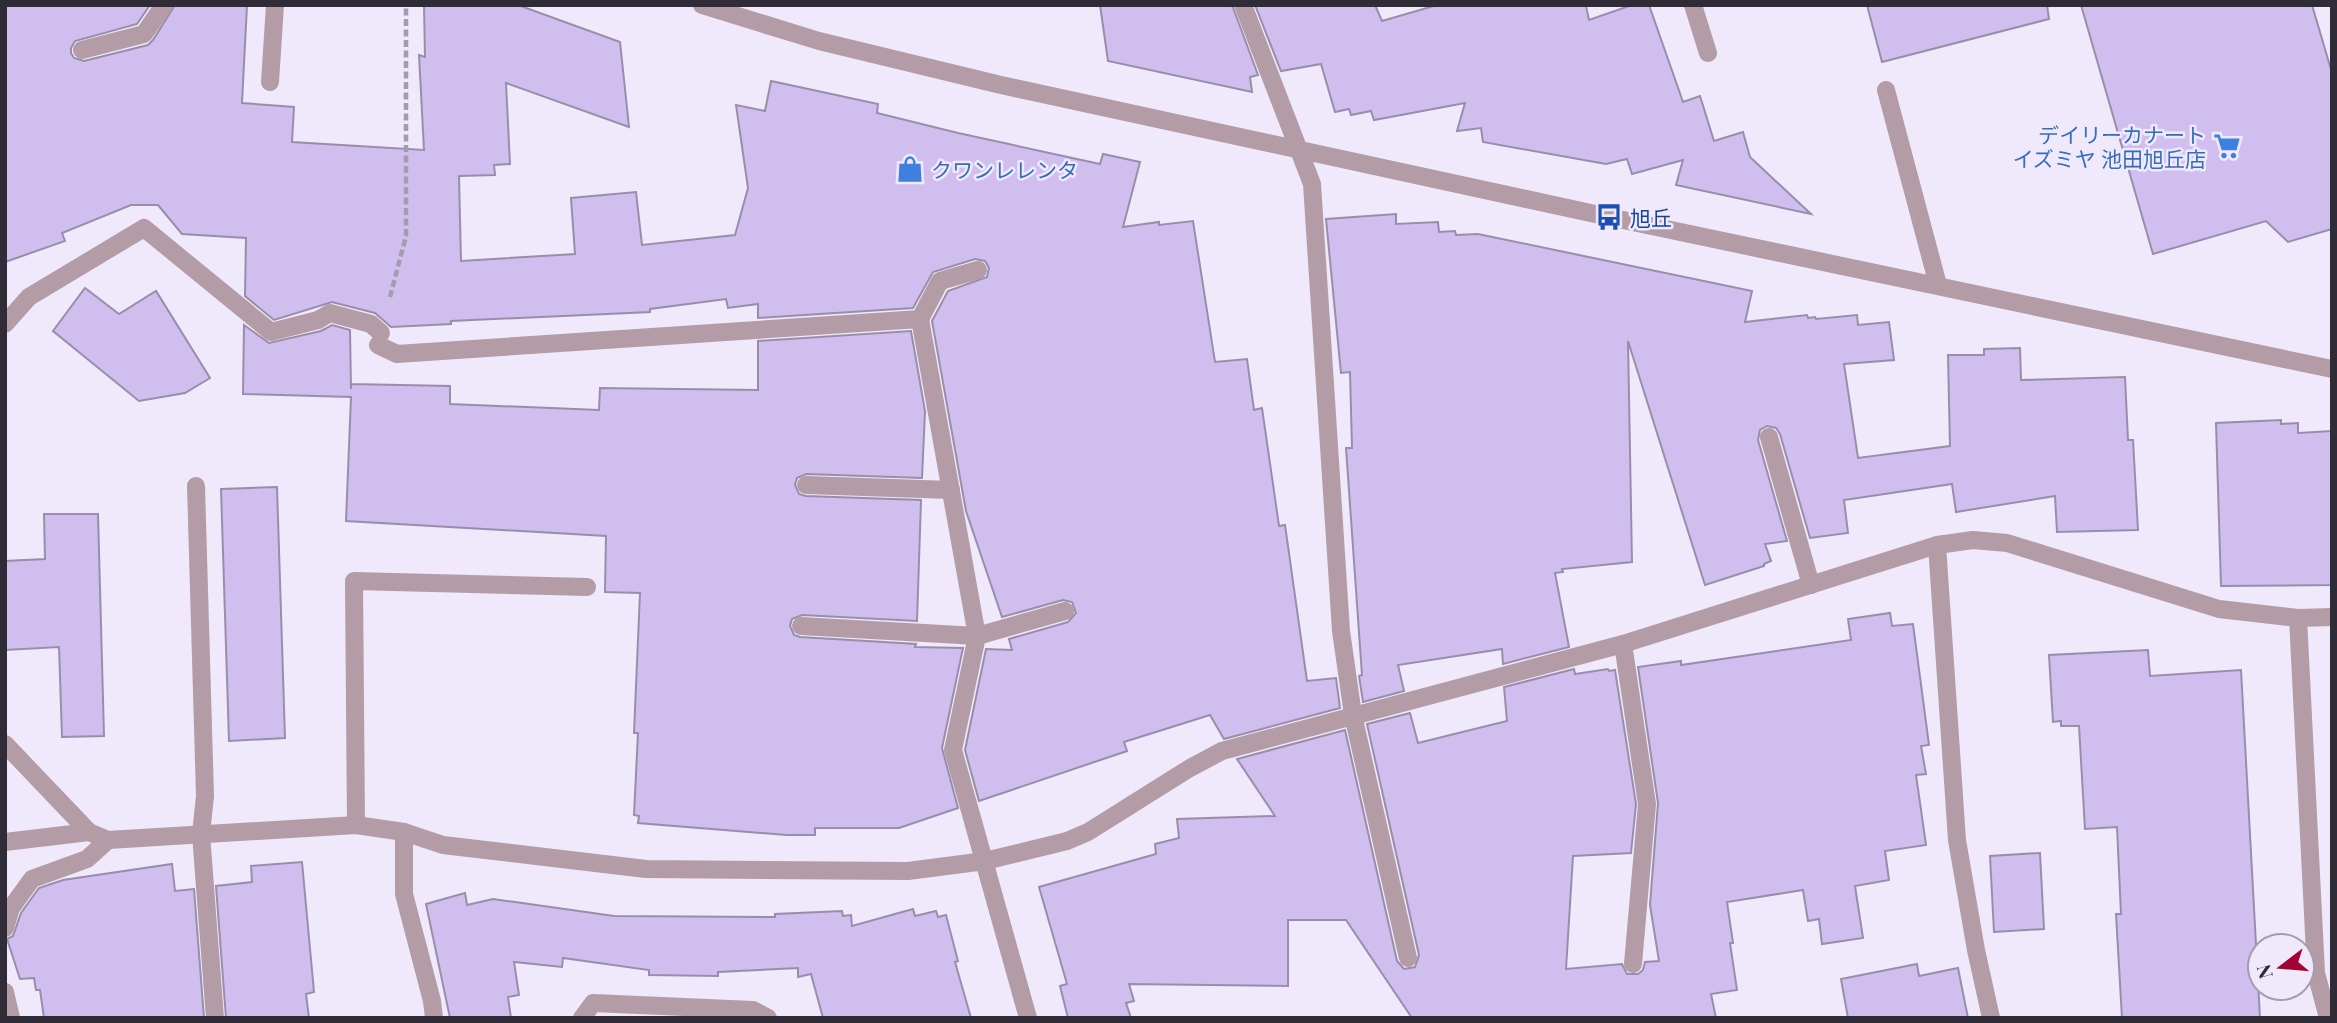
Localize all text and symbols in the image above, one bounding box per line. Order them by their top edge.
place label: デイリーカナート イズミヤ 池田旭丘店 [2012,120,2206,172]
supermarket icon: デイリーカナート イズミヤ 池田旭丘店 [2212,131,2242,161]
shop icon: クワンレレンタ [895,154,925,184]
place label: クワンレレンタ [931,155,1078,183]
bus stop icon: 旭丘 [1594,202,1624,232]
place label: 旭丘 [1630,203,1672,231]
north arrow [2246,932,2316,1002]
text: N [2249,962,2278,982]

